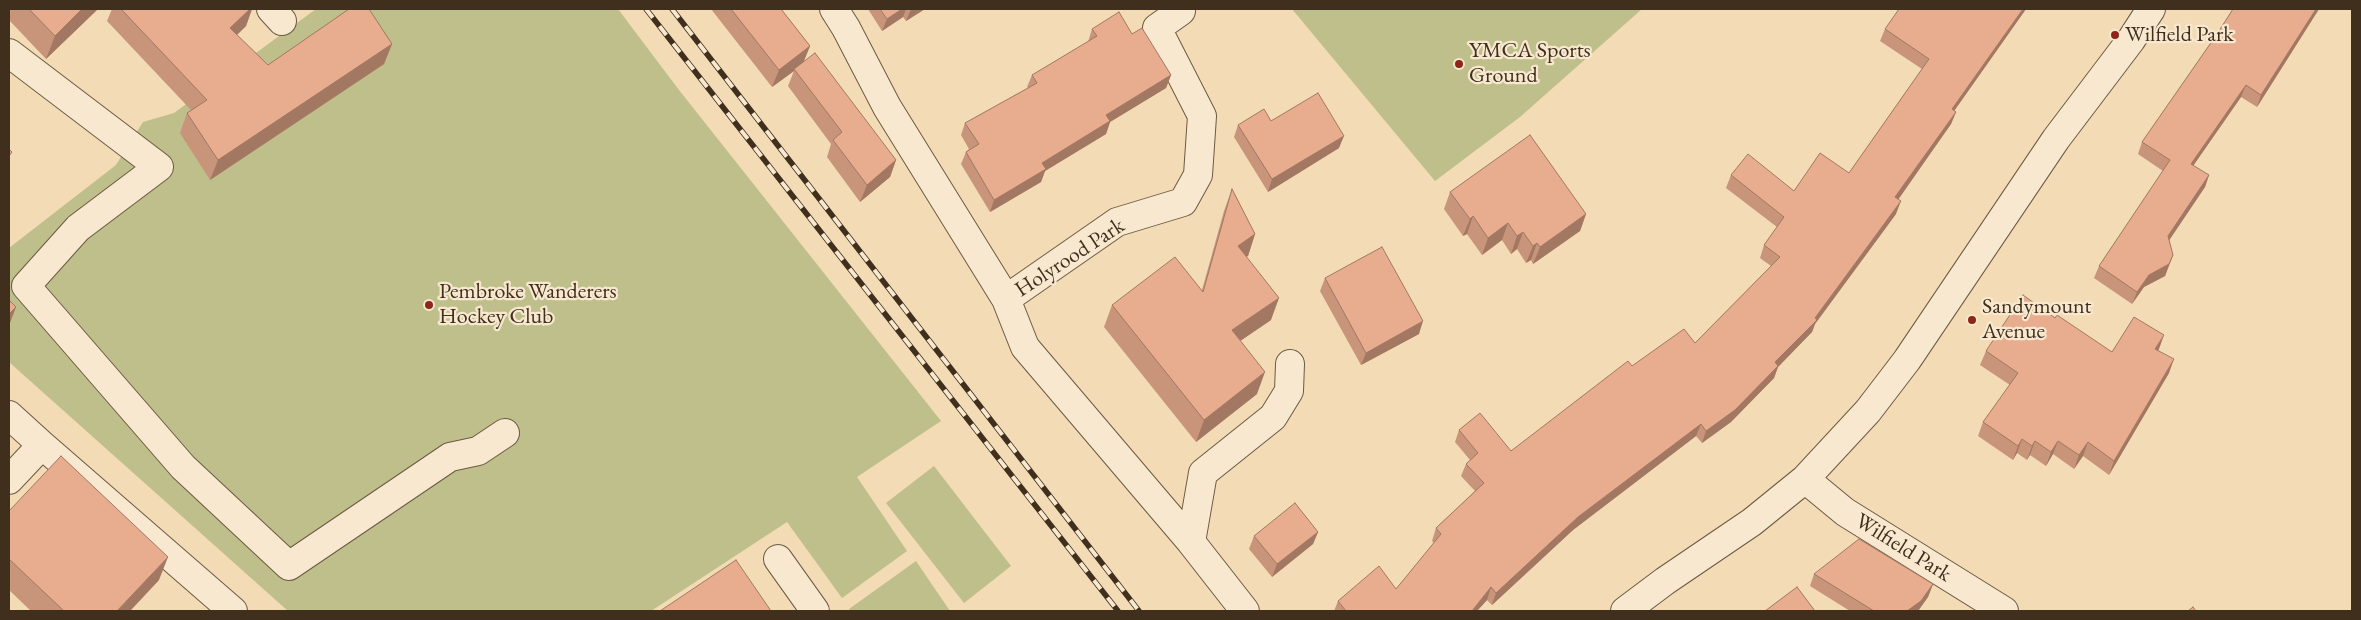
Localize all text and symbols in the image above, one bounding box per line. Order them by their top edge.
place label: Wilfield Park [2125,22,2234,48]
marker: Wilfield Park [2109,29,2121,41]
place label: YMCA Sports Ground [1469,38,1591,90]
marker: YMCA Sports Ground [1453,58,1465,70]
street label: Holyrood Park [1010,213,1130,303]
place label: Pembroke Wanderers Hockey Club [439,279,617,330]
place label: Sandymount Avenue [1982,294,2092,346]
marker: Pembroke Wanderers Hockey Club [423,299,435,311]
marker: Sandymount Avenue [1966,314,1978,326]
street label: Wilfield Park [1850,508,1956,588]

